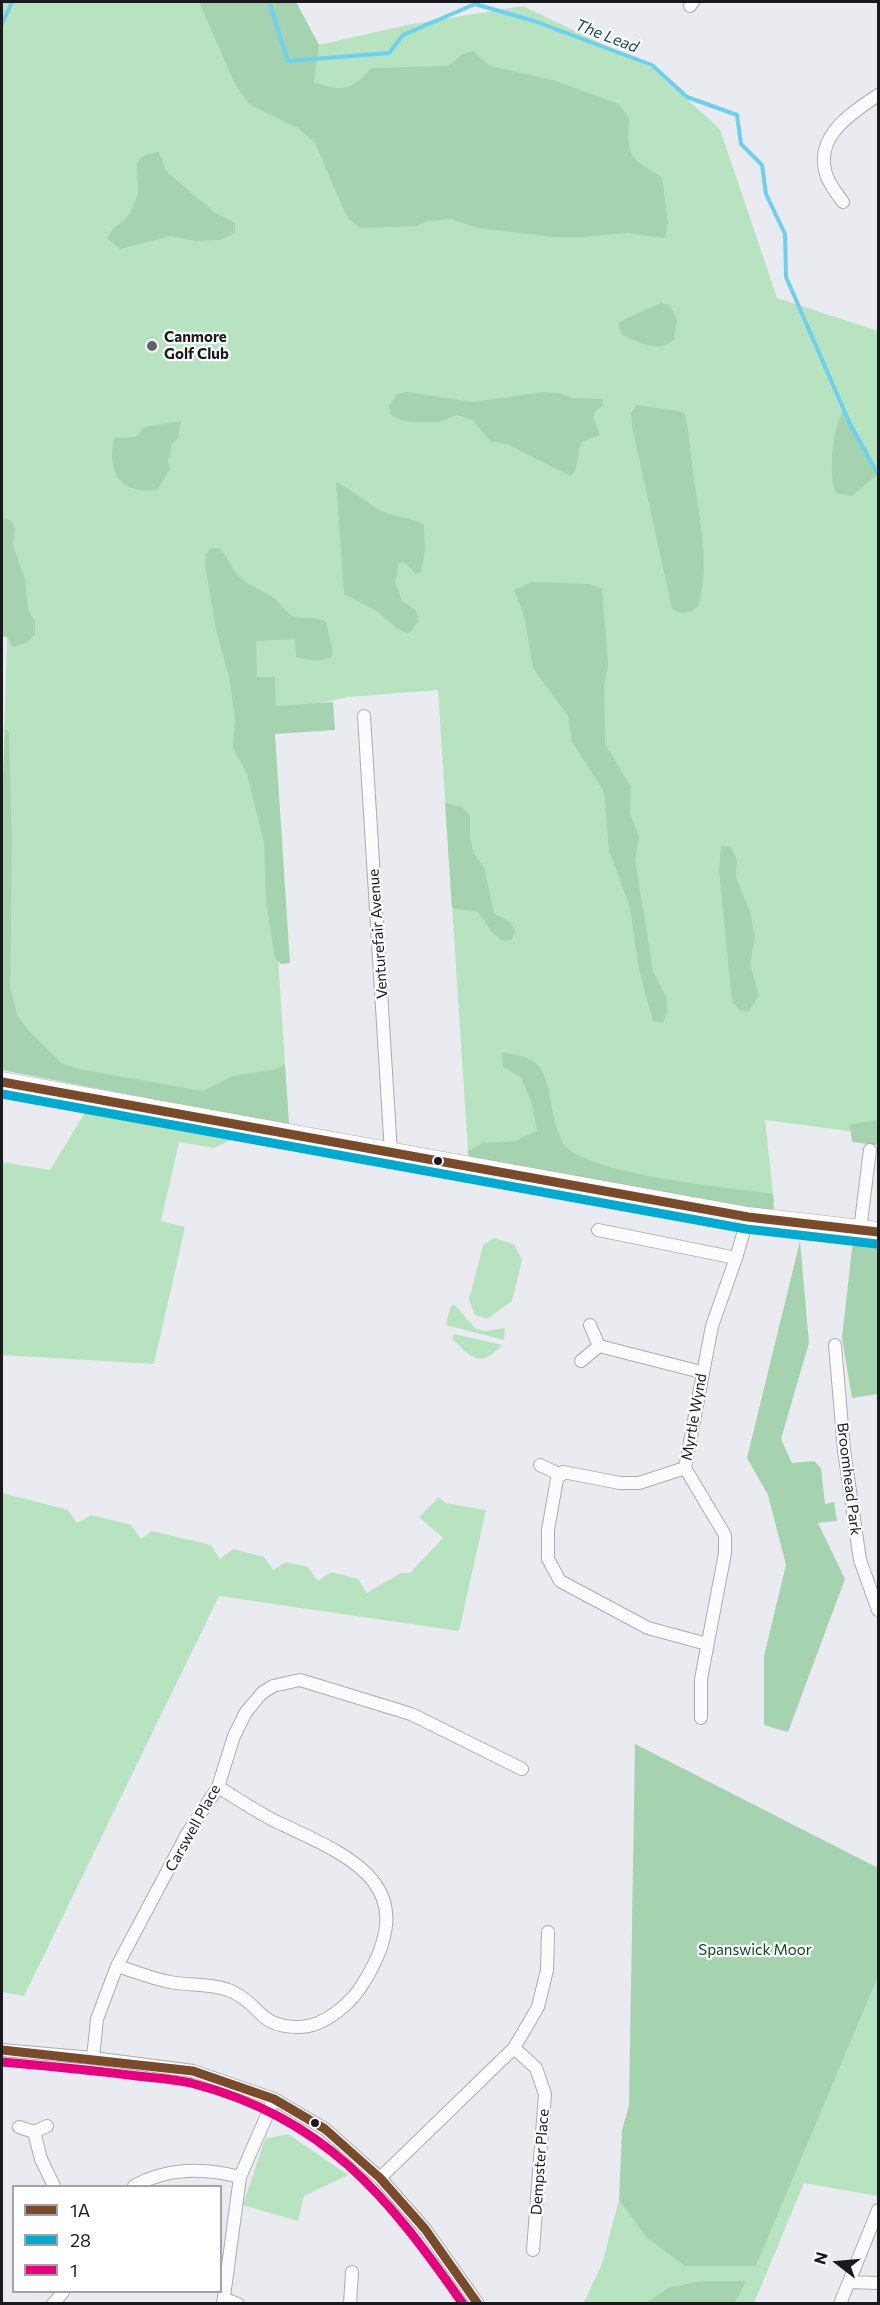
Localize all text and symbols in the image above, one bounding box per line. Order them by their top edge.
water label: The Lead [573,15,641,57]
place label: Canmore Golf Club [164,328,229,363]
marker: Canmore Golf Club [145,339,159,353]
street label: Venturefair Avenue [364,868,392,1000]
unlabelled marker [432,1155,444,1167]
street label: Myrtle Wynd [677,1372,711,1462]
street label: Broomhead Park [833,1421,865,1537]
street label: Carswell Place [162,1781,224,1875]
park label: Spanswick Moor [698,1941,812,1959]
street label: Dempster Place [527,2108,553,2216]
unlabelled marker [309,2117,321,2129]
legend [12,2185,222,2293]
text: 1A [70,2199,90,2221]
text: 28 [70,2229,91,2251]
north arrow [808,2233,868,2293]
text: N [809,2250,831,2266]
text: 1 [70,2259,78,2281]

